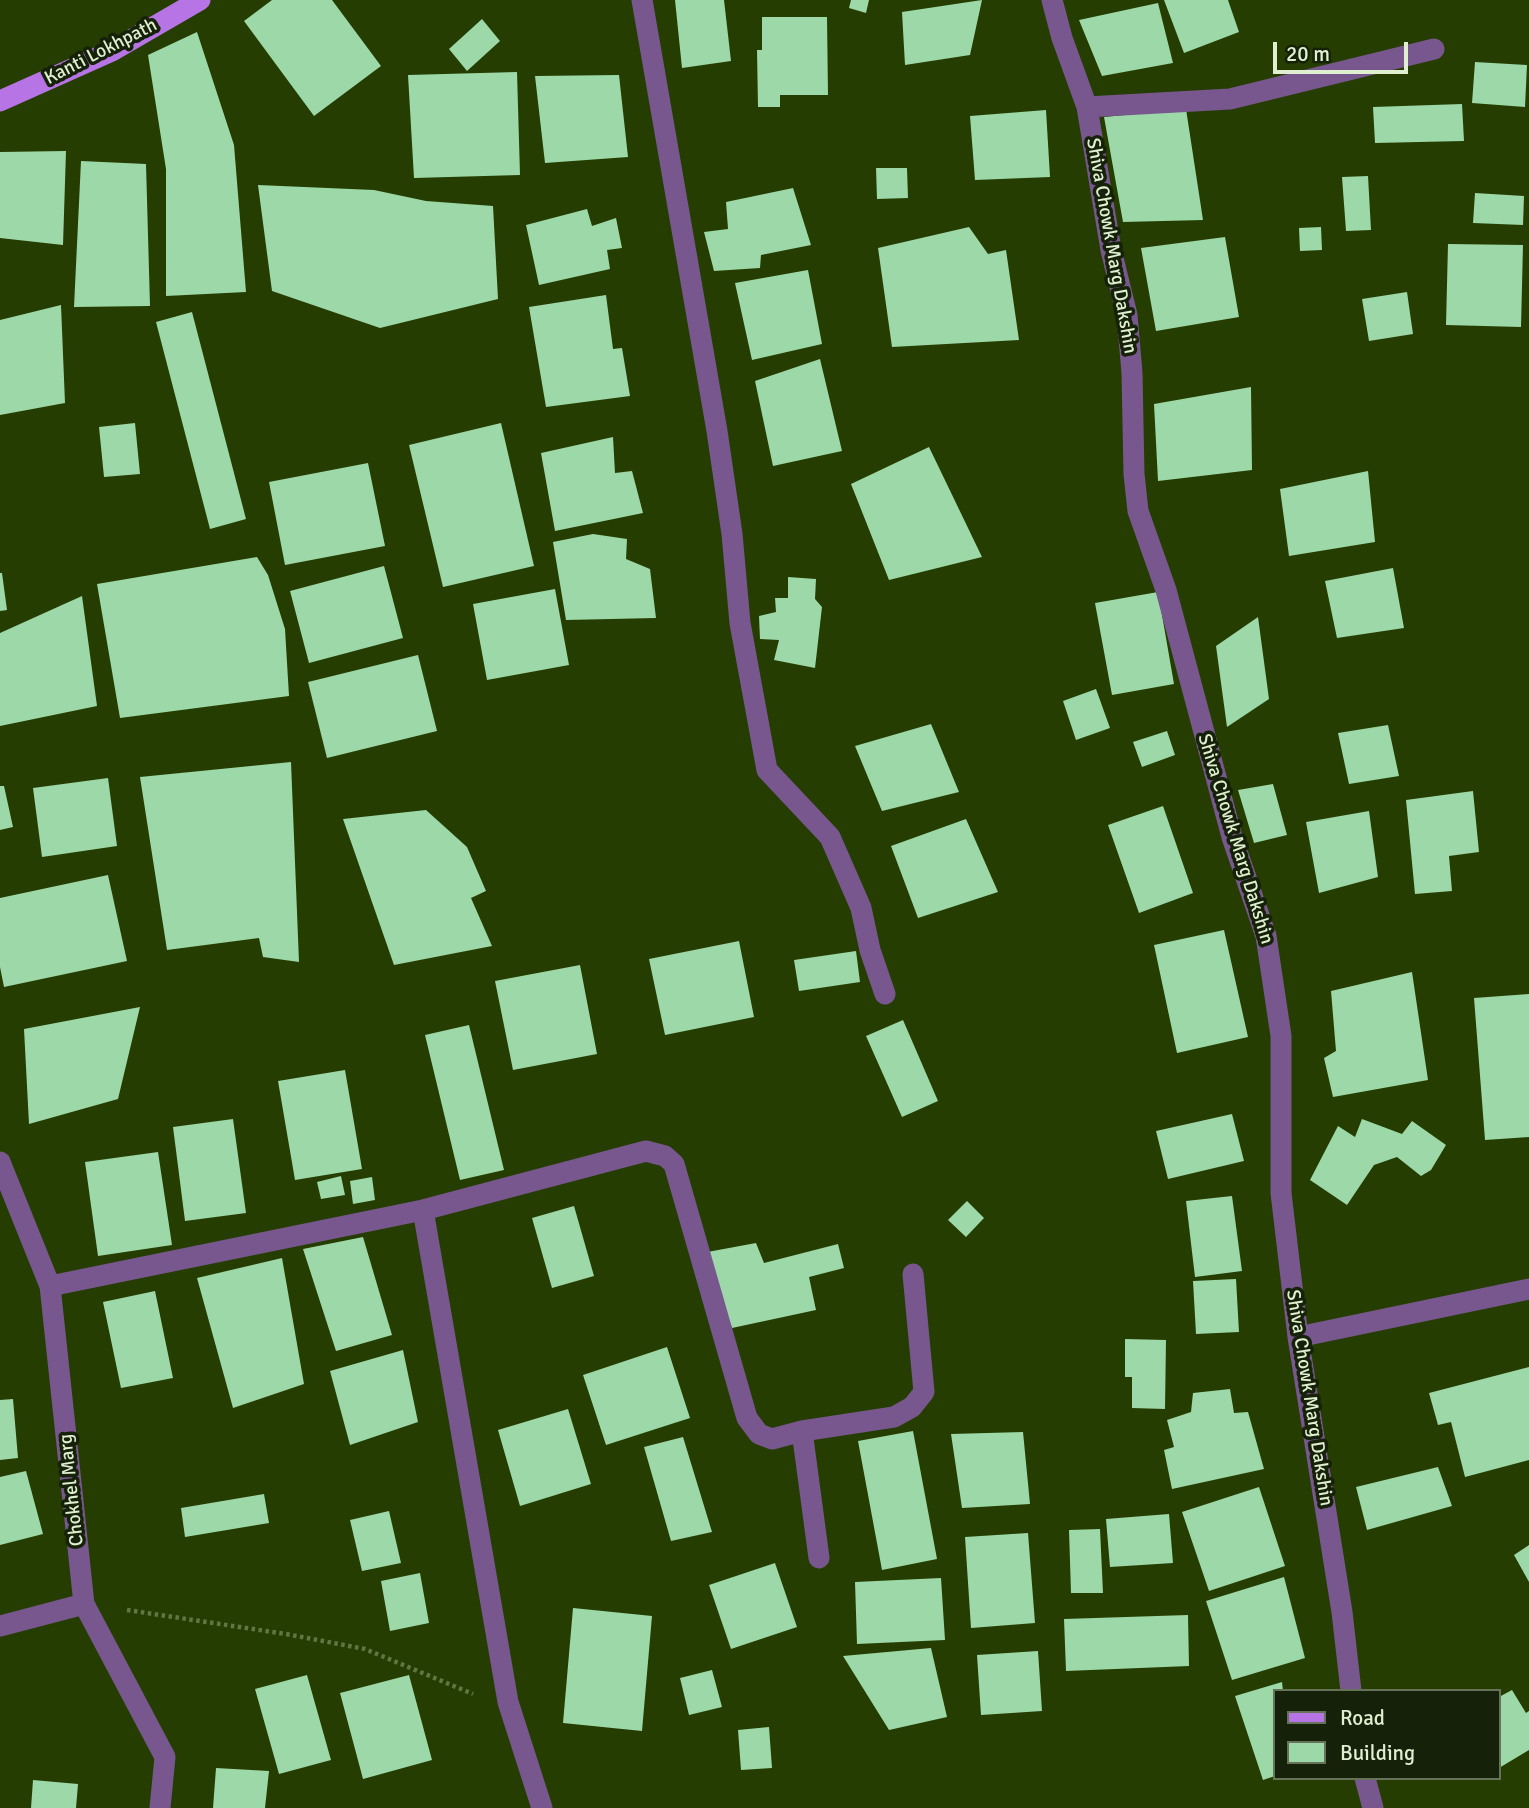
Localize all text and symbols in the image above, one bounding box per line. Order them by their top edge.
street label: Kanti Lokhpath [41,14,161,90]
scale bar [1277,28,1412,72]
text: 20 m [1286,41,1330,67]
street label: Shiva Chowk Marg Dakshin [1081,136,1141,356]
street label: Shiva Chowk Marg Dakshin [1192,731,1278,947]
street label: Shiva Chowk Marg Dakshin [1281,1288,1337,1508]
street label: Chokhel Marg [55,1433,89,1547]
legend [1274,1689,1501,1780]
text: Road [1340,1705,1385,1731]
text: Building [1340,1740,1415,1766]

